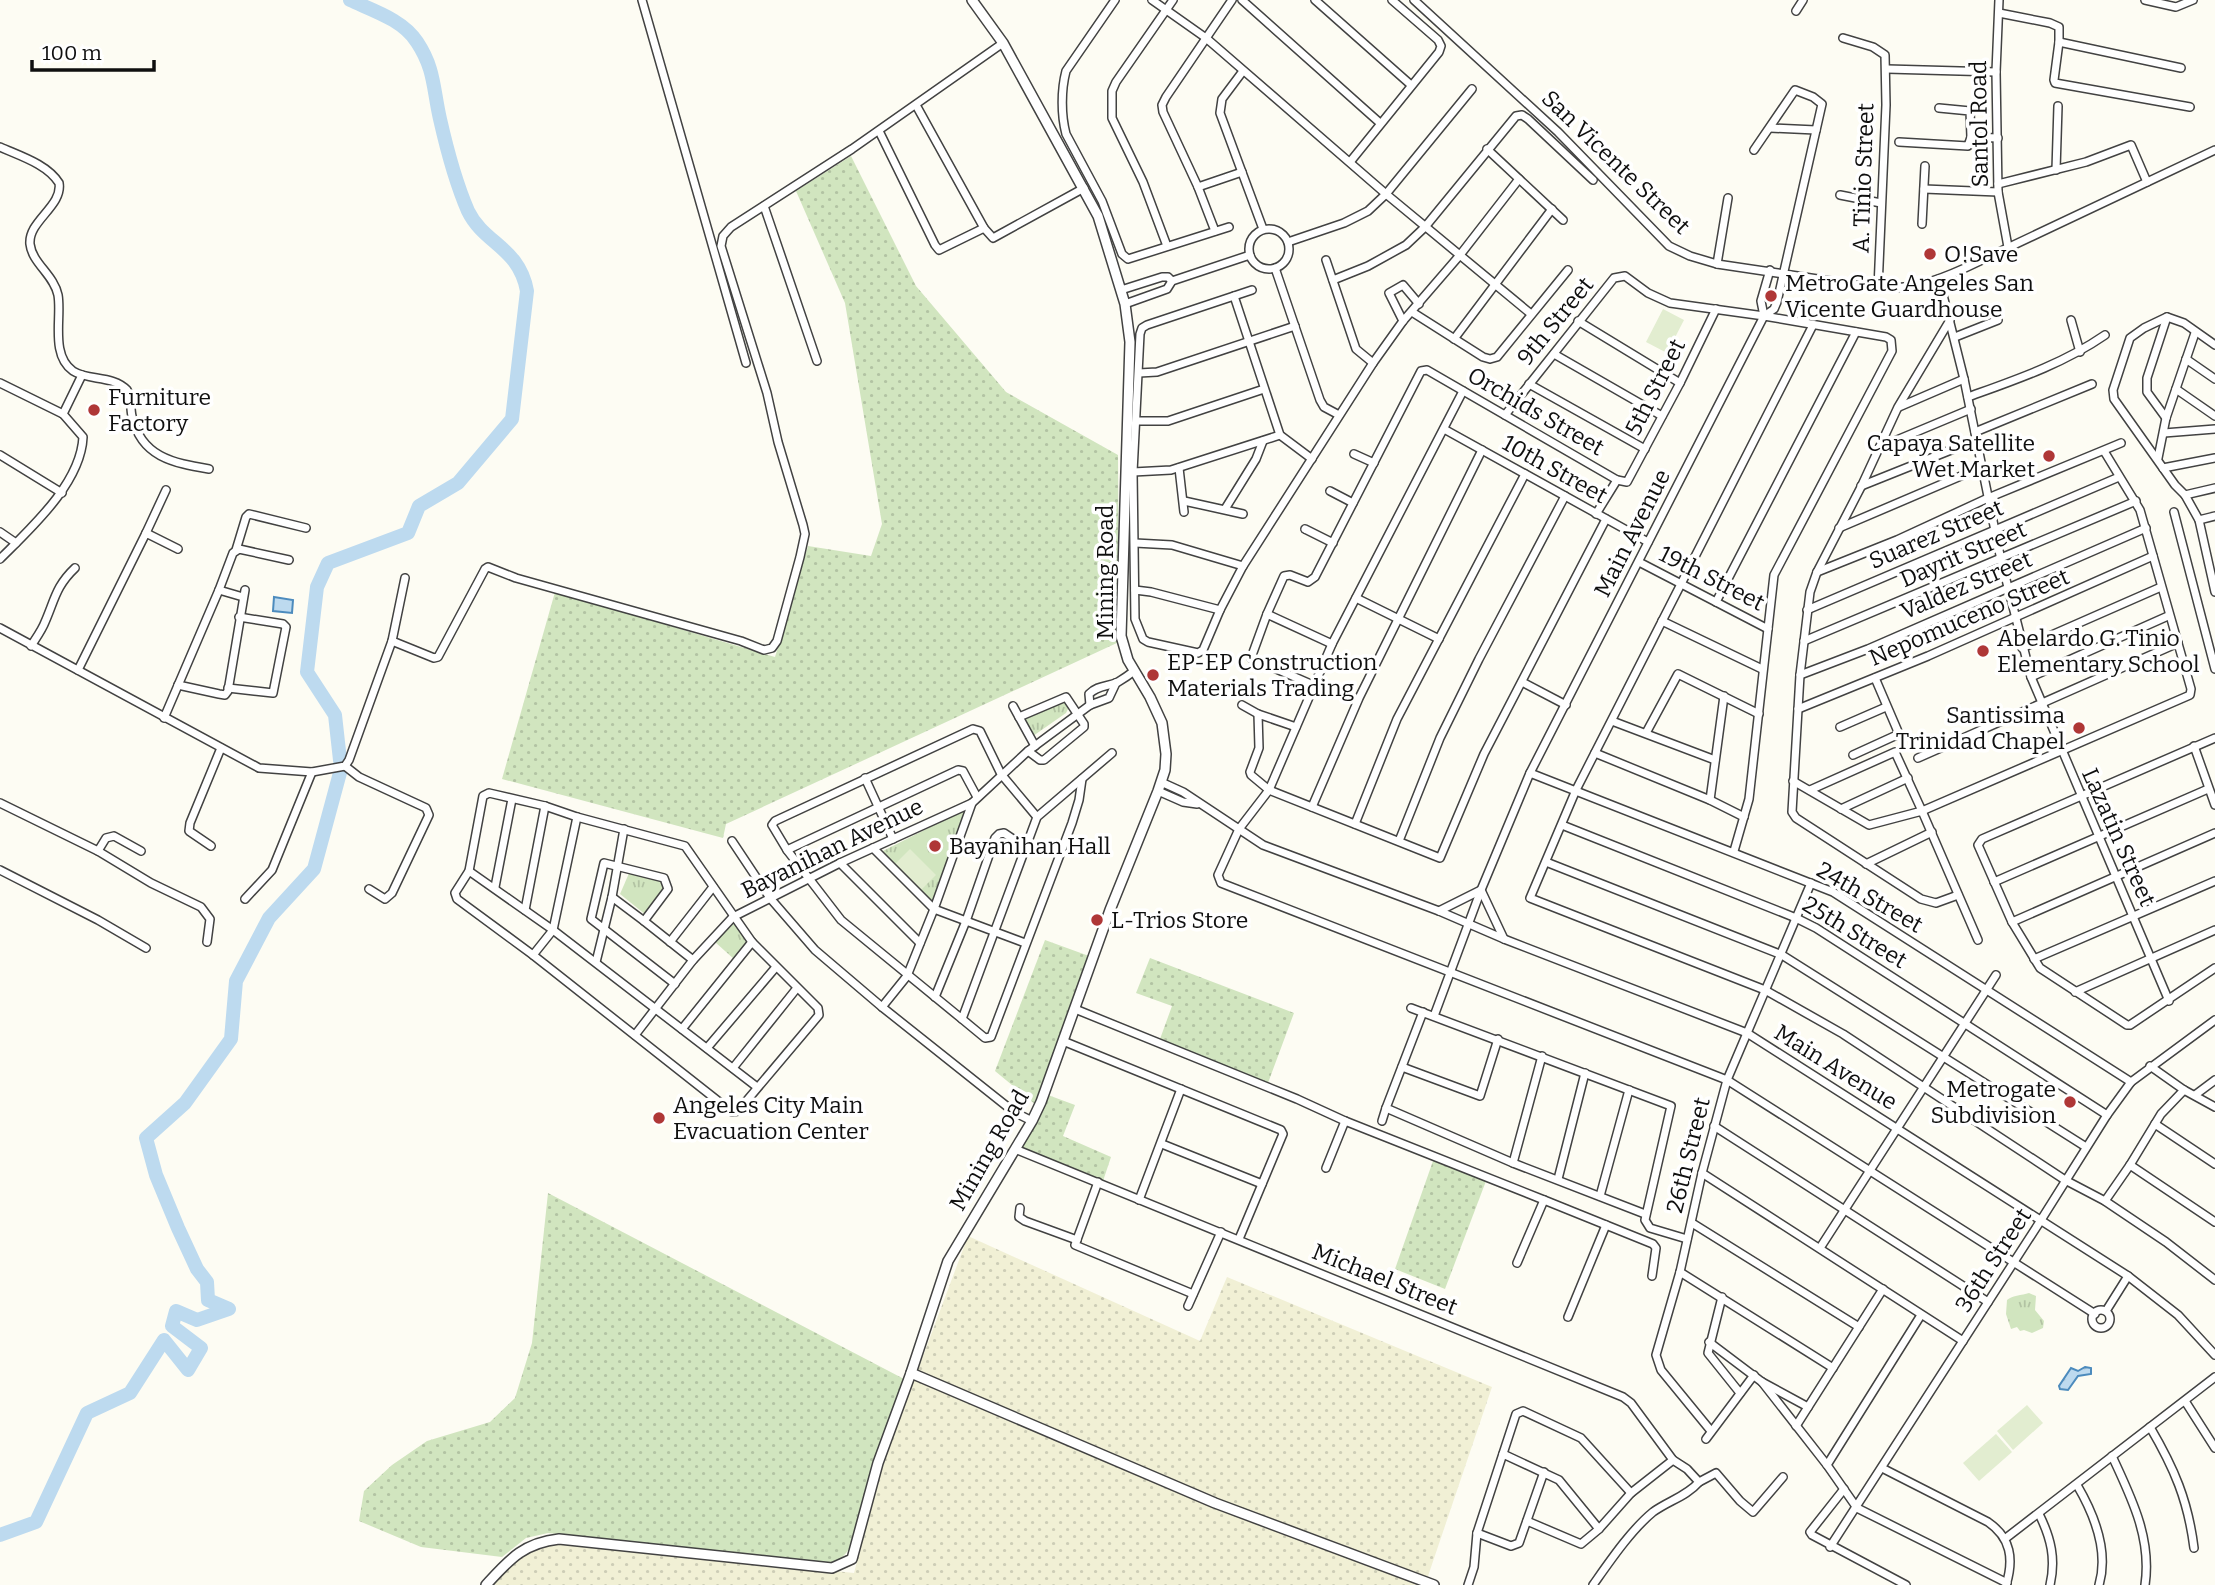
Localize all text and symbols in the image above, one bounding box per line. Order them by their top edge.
scale bar [32,28,154,72]
text: 100 m [42,40,102,66]
street label: Santol Road [1964,60,1994,188]
street label: San Vicente Street [1536,84,1696,240]
street label: A. Tinio Street [1846,103,1880,253]
place label: O!Save [1944,240,2018,268]
marker: O!Save [1922,246,1938,262]
place label: MetroGate Angeles San Vicente Guardhouse [1785,269,2034,323]
street label: 9th Street [1511,271,1599,371]
marker: MetroGate Angeles San Vicente Guardhouse [1763,288,1779,304]
street label: 5th Street [1619,334,1691,440]
street label: Orchids Street [1463,361,1609,461]
place label: Furniture Factory [108,383,211,437]
marker: Furniture Factory [86,402,102,418]
street label: 10th Street [1497,429,1613,509]
place label: Capaya Satellite Wet Market [1866,429,2035,483]
marker: Capaya Satellite Wet Market [2041,448,2057,464]
street label: Main Avenue [1588,464,1676,602]
street label: Suarez Street [1865,493,2007,575]
street label: Mining Road [1091,504,1119,639]
street label: Dayrit Street [1896,515,2030,593]
street label: 19th Street [1655,539,1769,617]
street label: Valdez Street [1896,545,2036,625]
street label: Nepomuceno Street [1865,562,2073,672]
place label: Abelardo G. Tinio Elementary School [1997,624,2200,678]
marker: Abelardo G. Tinio Elementary School [1975,643,1991,659]
place label: EP-EP Construction Materials Trading [1167,648,1378,702]
marker: EP-EP Construction Materials Trading [1145,667,1161,683]
place label: Santissima Trinidad Chapel [1896,701,2065,755]
marker: Santissima Trinidad Chapel [2071,720,2087,736]
street label: Lazatin Street [2076,764,2162,910]
street label: Bayanihan Avenue [737,792,927,904]
place label: Bayanihan Hall [949,832,1111,860]
marker: Bayanihan Hall [927,838,943,854]
street label: 24th Street [1812,855,1928,939]
street label: 25th Street [1798,890,1912,974]
place label: L-Trios Store [1111,906,1248,934]
marker: L-Trios Store [1089,912,1105,928]
street label: Main Avenue [1769,1018,1903,1116]
place label: Metrogate Subdivision [1930,1075,2056,1129]
street label: Mining Road [943,1084,1035,1215]
place label: Angeles City Main Evacuation Center [673,1091,869,1145]
street label: 26th Street [1660,1094,1716,1216]
marker: Metrogate Subdivision [2062,1094,2078,1110]
marker: Angeles City Main Evacuation Center [651,1110,667,1126]
street label: 36th Street [1949,1203,2037,1317]
street label: Michael Street [1308,1237,1462,1321]

